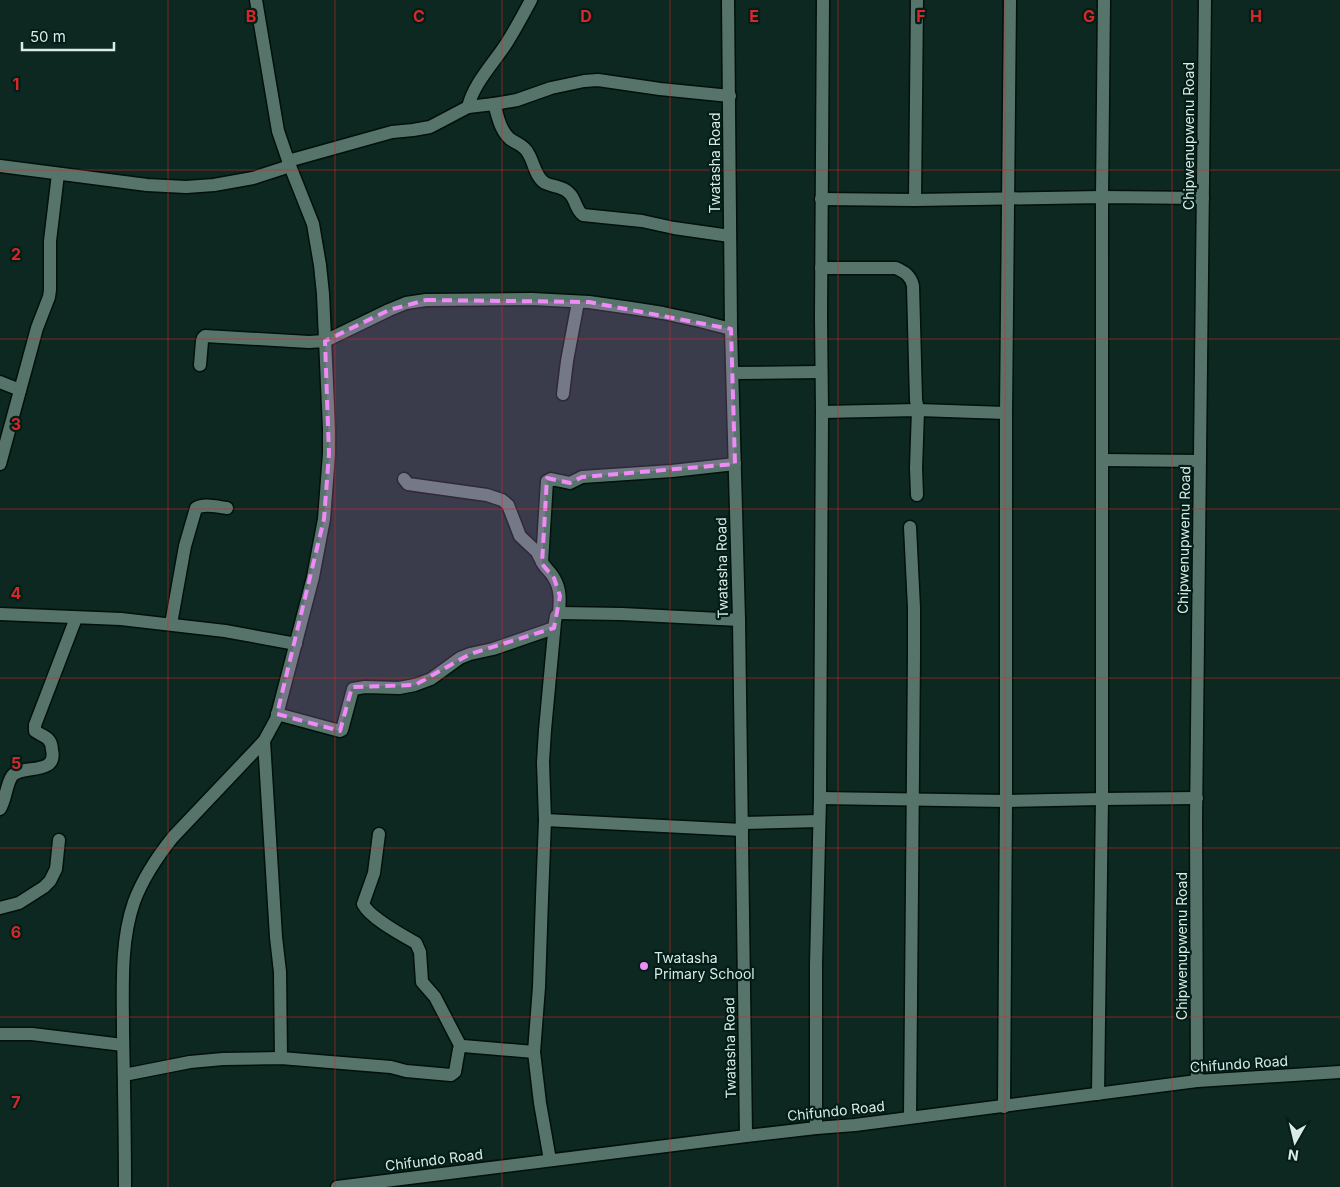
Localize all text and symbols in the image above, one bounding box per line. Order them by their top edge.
text: B [246,6,256,26]
text: C [413,6,425,26]
text: D [580,6,592,26]
text: E [749,6,759,26]
text: F [916,6,926,26]
text: G [1083,6,1095,26]
text: H [1250,6,1262,26]
scale bar [22,20,115,52]
text: 50 m [30,27,66,46]
street label: Chipwenupwenu Road [1180,62,1197,210]
text: 1 [13,74,19,94]
street label: Twatasha Road [706,112,723,214]
text: 2 [11,244,21,264]
text: 3 [11,414,21,434]
street label: Chipwenupwenu Road [1174,466,1193,614]
street label: Twatasha Road [712,517,731,619]
text: 4 [11,583,22,603]
text: 5 [11,753,21,773]
street label: Chipwenupwenu Road [1173,872,1190,1020]
text: 6 [11,922,21,942]
place label: Twatasha Primary School [654,949,755,982]
marker: Twatasha Primary School [638,960,650,972]
street label: Twatasha Road [720,997,739,1099]
street label: Chifundo Road [1189,1052,1289,1075]
text: 7 [11,1092,21,1112]
street label: Chifundo Road [786,1097,886,1124]
north arrow [1270,1117,1320,1167]
street label: Chifundo Road [384,1145,484,1174]
text: N [1287,1146,1300,1165]

